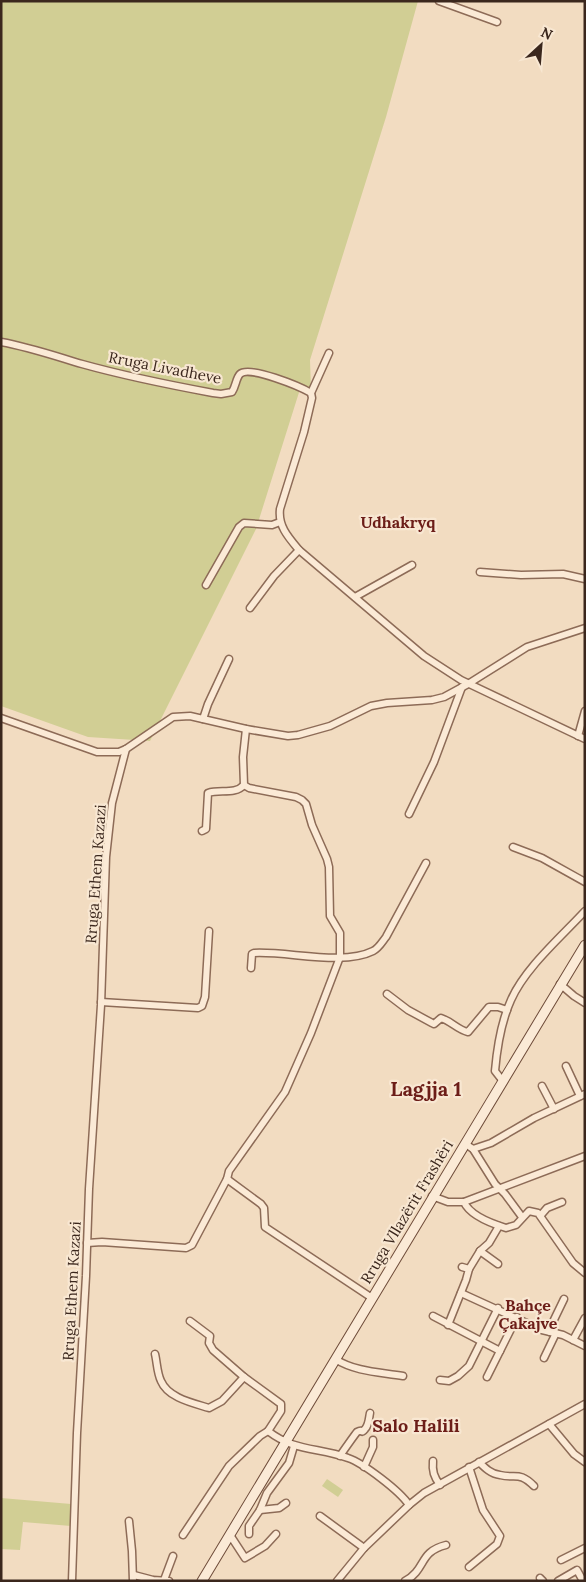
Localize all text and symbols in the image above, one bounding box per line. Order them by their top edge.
north arrow [516,20,566,70]
text: N [538,23,556,44]
street label: Rruga Livadheve [107,347,223,388]
district label: Udhakryq [361,512,436,532]
street label: Rruga Ethem Kazazi [81,804,110,944]
district label: Lagjja 1 [390,1076,462,1101]
street label: Rruga Vllazërit Frashëri [356,1136,457,1287]
street label: Rruga Ethem Kazazi [58,1221,85,1361]
district label: Bahçe Çakajve [499,1295,558,1333]
district label: Salo Halili [372,1414,460,1437]

